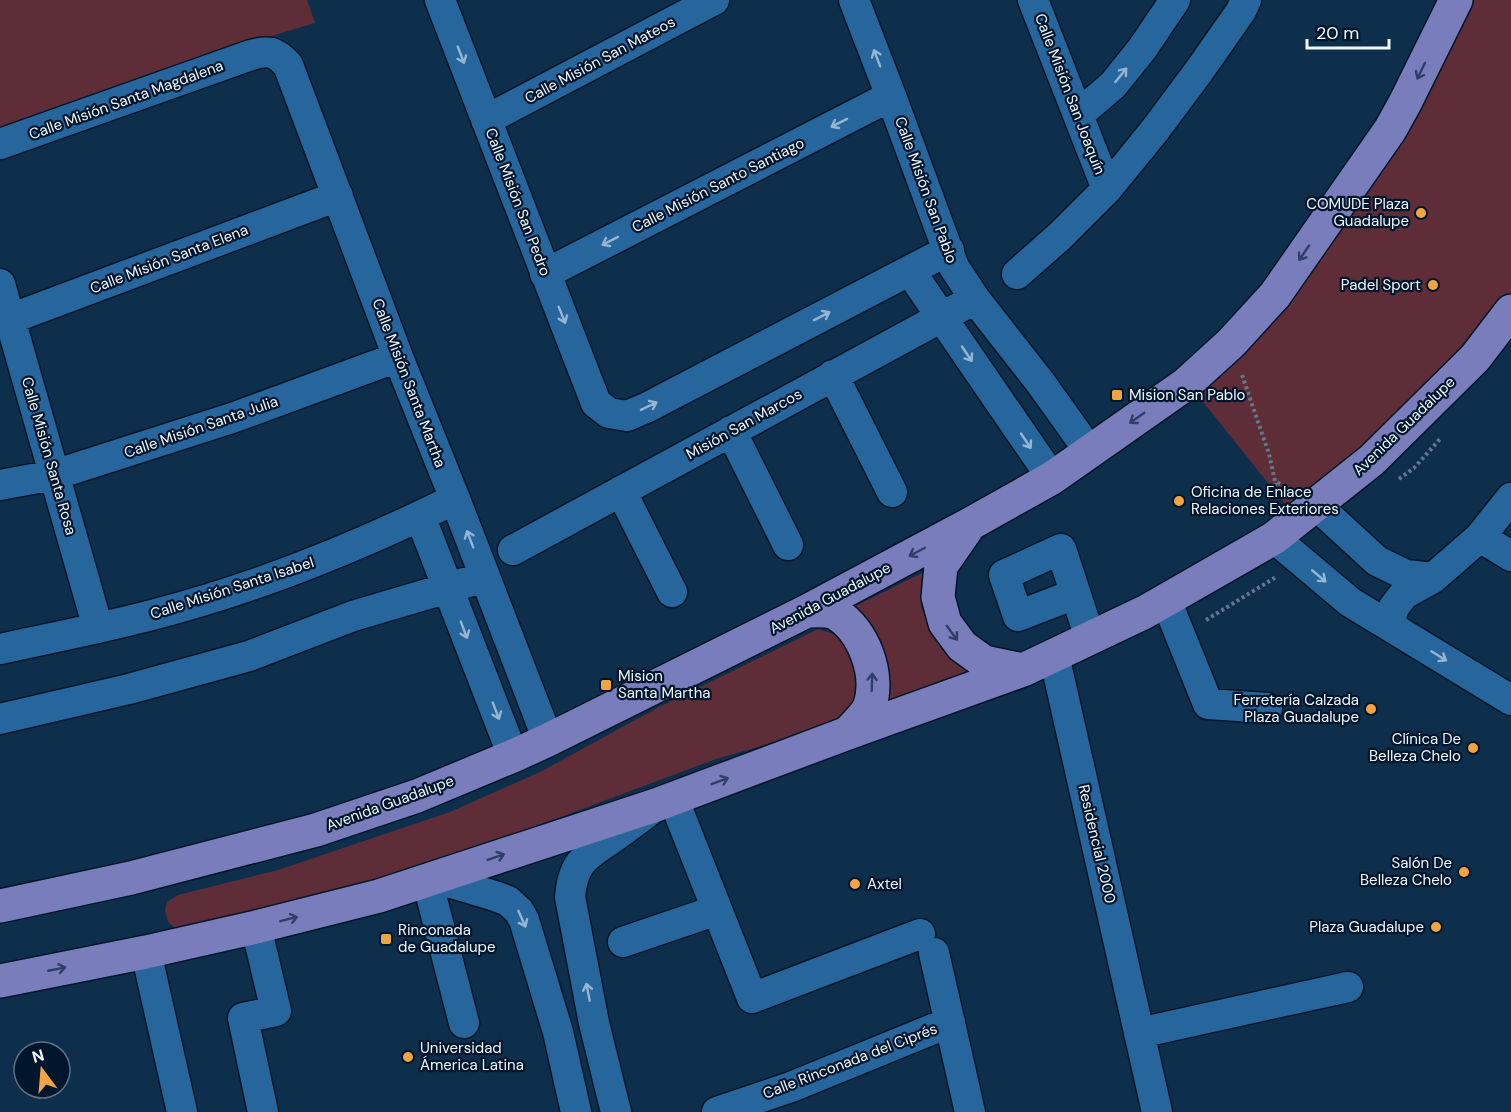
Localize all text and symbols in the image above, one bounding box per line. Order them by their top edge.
street label: Calle Misión San Joaquín [1030,11,1110,177]
street label: Calle Misión San Mateos [521,12,679,108]
scale bar [1307,12,1390,50]
text: 20 m [1316,21,1359,45]
one-way arrow [456,45,467,63]
one-way arrow [870,49,881,68]
street label: Calle Misión Santa Magdalena [26,55,226,145]
one-way arrow [1414,62,1426,80]
one-way arrow [1114,68,1128,83]
street label: Calle Misión San Pablo [890,114,962,266]
one-way arrow [831,117,849,129]
street label: Calle Misión San Pedro [481,125,555,279]
street label: Calle Misión Santo Santiago [628,133,808,237]
place label: COMUDE Plaza Guadalupe [1306,194,1409,231]
marker: COMUDE Plaza Guadalupe [1414,206,1428,220]
street label: Calle Misión Santa Elena [87,220,251,298]
one-way arrow [601,235,619,247]
one-way arrow [1298,244,1310,261]
place label: Padel Sport [1341,275,1421,295]
marker: Padel Sport [1426,278,1440,292]
street label: Calle Misión Santa Martha [368,296,450,470]
one-way arrow [557,305,568,324]
one-way arrow [813,310,831,322]
one-way arrow [961,345,973,361]
street label: Avenida Guadalupe [1349,372,1459,480]
street label: Calle Misión Santa Rosa [17,375,81,537]
street label: Misión San Marcos [683,384,805,464]
place label: Mision San Pablo [1129,385,1246,405]
marker: Mision San Pablo [1110,388,1124,402]
street label: Calle Misión Santa Julia [121,391,281,463]
one-way arrow [640,399,658,411]
one-way arrow [1130,412,1146,424]
one-way arrow [1021,432,1033,449]
place label: Oficina de Enlace Relaciones Exteriores [1191,482,1339,519]
marker: Oficina de Enlace Relaciones Exteriores [1172,494,1186,508]
one-way arrow [464,530,475,549]
one-way arrow [909,546,926,558]
street label: Calle Misión Santa Isabel [148,552,316,624]
street label: Avenida Guadalupe [766,558,894,638]
one-way arrow [1311,569,1326,583]
one-way arrow [459,620,470,639]
one-way arrow [946,624,959,640]
one-way arrow [1430,650,1447,662]
place label: Mision Santa Martha [618,666,711,703]
one-way arrow [866,673,877,693]
marker: Mision Santa Martha [599,678,613,692]
place label: Ferretería Calzada Plaza Guadalupe [1234,690,1359,727]
one-way arrow [491,701,502,720]
marker: Ferretería Calzada Plaza Guadalupe [1364,702,1378,716]
place label: Clínica De Belleza Chelo [1369,729,1461,766]
marker: Clínica De Belleza Chelo [1466,741,1480,755]
street label: Avenida Guadalupe [323,771,457,835]
one-way arrow [710,774,729,785]
street label: Residencial 2000 [1074,783,1120,905]
one-way arrow [486,851,505,862]
place label: Salón De Belleza Chelo [1360,853,1452,890]
marker: Salón De Belleza Chelo [1457,865,1471,879]
place label: Axtel [867,874,902,894]
marker: Axtel [848,877,862,891]
one-way arrow [517,910,528,928]
one-way arrow [279,912,298,924]
place label: Plaza Guadalupe [1309,917,1424,937]
place label: Rinconada de Guadalupe [398,920,495,957]
marker: Plaza Guadalupe [1429,920,1443,934]
marker: Rinconada de Guadalupe [379,932,393,946]
one-way arrow [47,963,67,974]
one-way arrow [582,983,593,1002]
street label: Calle Rinconada del Ciprés [760,1018,940,1104]
place label: Universidad Ámerica Latina [420,1038,524,1075]
north arrow [12,1040,72,1100]
text: N [29,1044,47,1068]
marker: Universidad Ámerica Latina [401,1050,415,1064]

